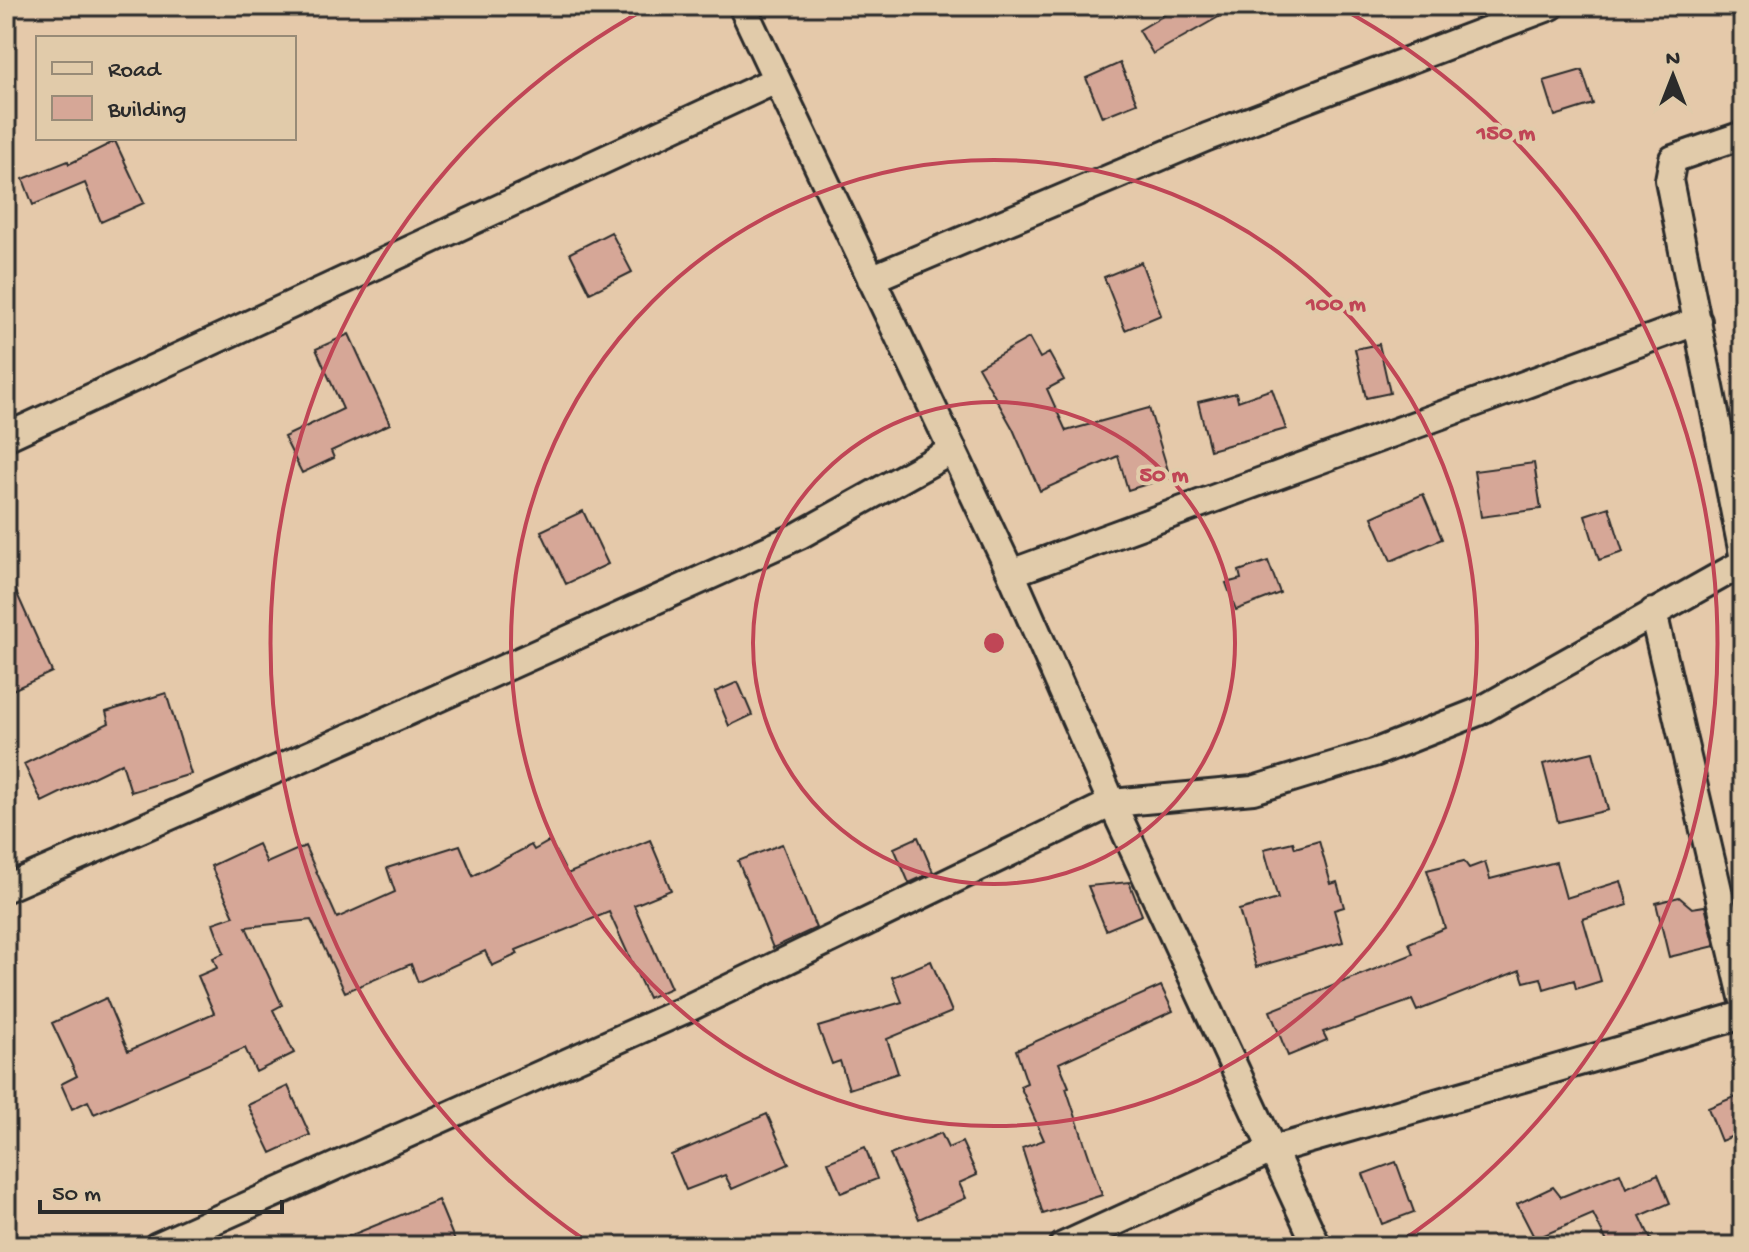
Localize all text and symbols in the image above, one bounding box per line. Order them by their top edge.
legend [36,36,296,140]
north arrow [1633,36,1713,116]
text: N [1666,47,1680,73]
text: Road [108,57,162,86]
text: Building [107,97,186,126]
text: 150 m [1476,120,1535,149]
text: 100 m [1305,291,1366,320]
text: 50 m [1140,462,1188,491]
centre of rings [980,629,1008,657]
scale bar [40,1164,282,1214]
text: 50 m [52,1181,101,1210]

